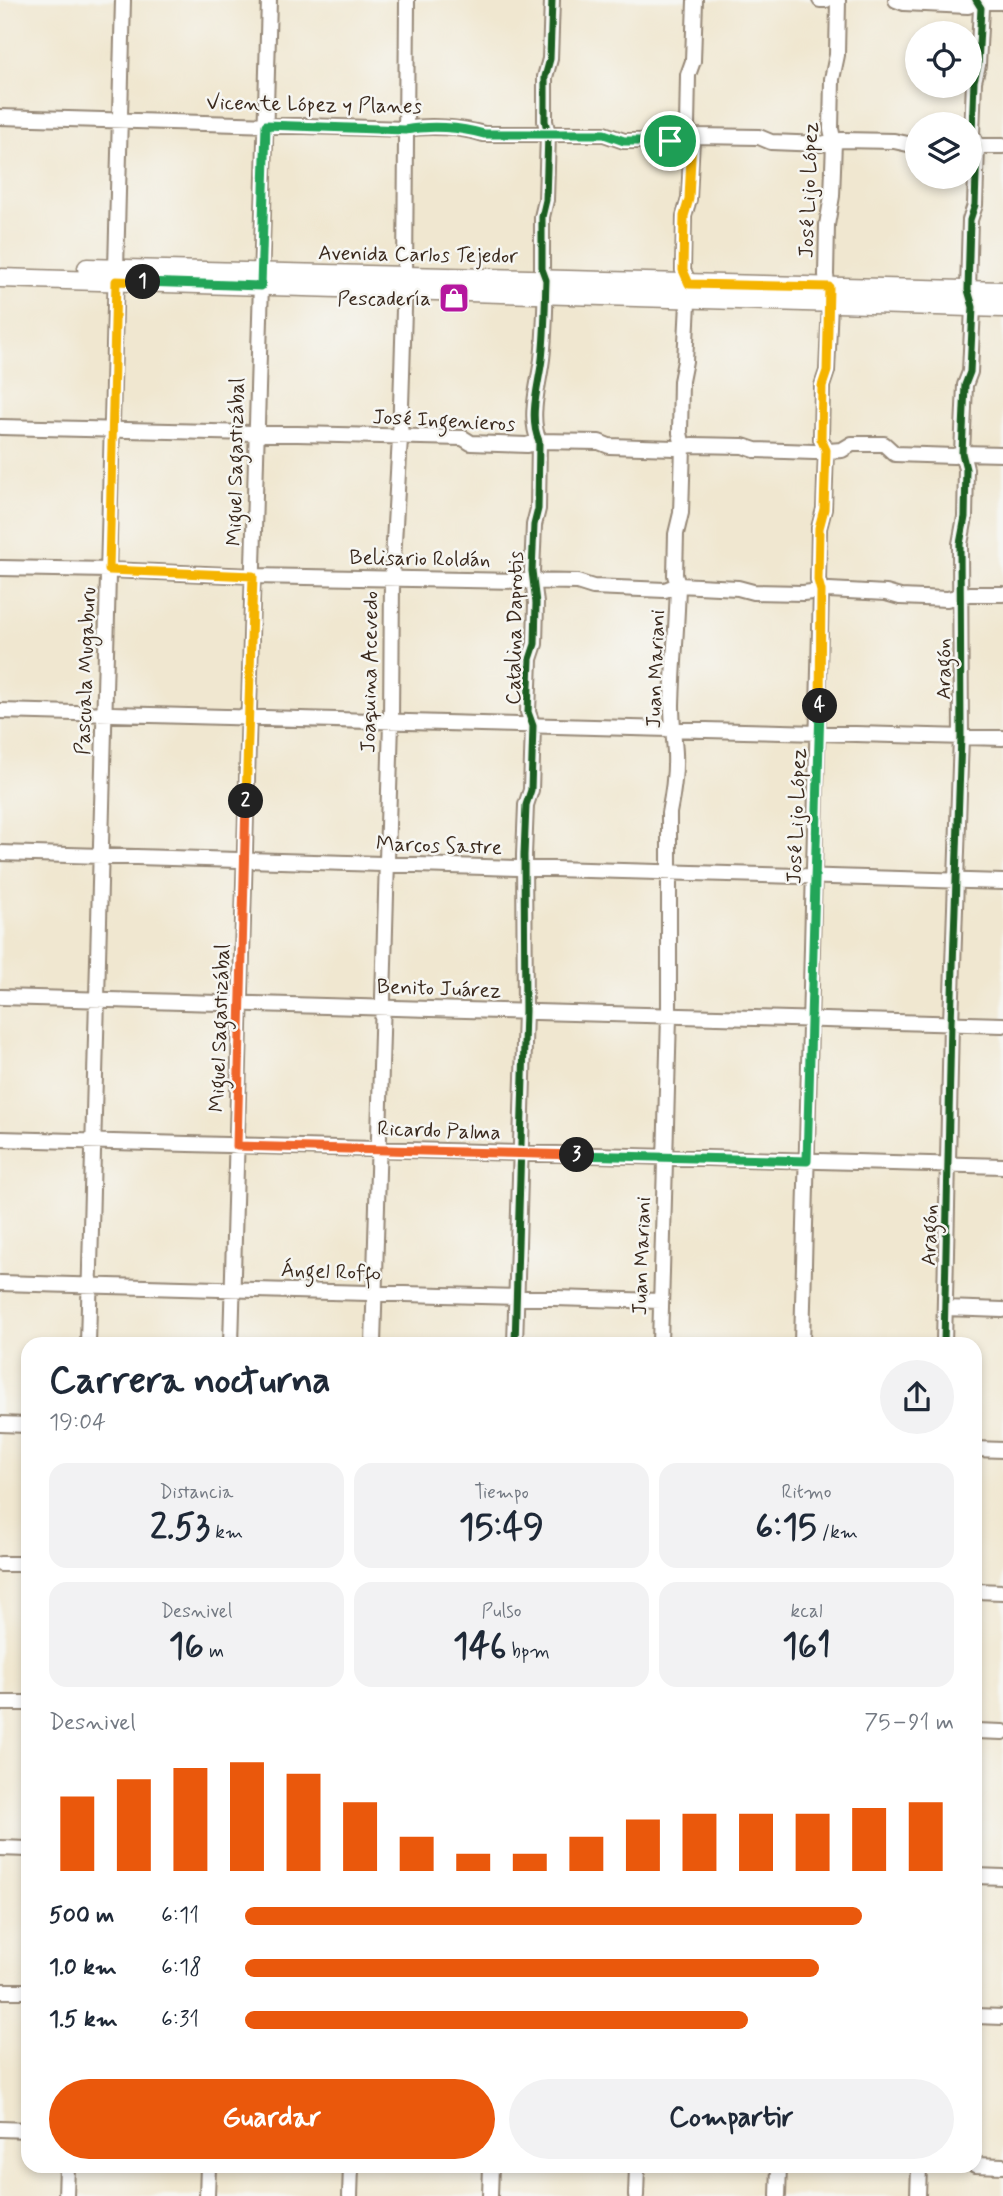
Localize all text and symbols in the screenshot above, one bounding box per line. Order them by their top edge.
map controls [905,21,982,189]
button: locate [905,21,982,98]
street label: Vicente López y Planes [206,89,422,121]
pin [640,111,700,171]
button: layers [905,112,982,189]
street label: José Lijo López [793,121,825,259]
icon: arrive [651,122,689,160]
street label: Avenida Carlos Tejedor [318,239,518,271]
pin: 1 [125,264,160,300]
text: 1 [138,269,147,294]
shop icon: Pescadería [437,281,471,315]
place label: Pescadería [337,285,431,313]
street label: Miguel Sagastizábal [221,378,253,547]
street label: José Ingenieros [372,403,516,441]
street label: Belisario Roldán [349,544,491,574]
street label: Catalina Daprotis [500,551,530,705]
street label: Pascuala Mugaburu [69,586,104,756]
street label: Joaquina Acevedo [355,591,385,753]
street label: Juan Mariani [640,609,672,729]
street label: Aragón [930,638,960,700]
pin: 4 [802,688,838,724]
text: 4 [814,693,825,718]
street label: José Lijo López [781,747,813,885]
pin: 2 [229,784,264,818]
text: 2 [241,788,250,813]
street label: Marcos Sastre [375,830,502,862]
street label: Miguel Sagastizábal [203,943,239,1113]
street label: Benito Juárez [376,973,502,1005]
street label: Ricardo Palma [377,1115,501,1147]
pin: 3 [560,1138,594,1172]
text: 3 [572,1142,581,1167]
street label: Juan Mariani [626,1196,658,1316]
street label: Aragón [915,1204,947,1266]
street label: Ángel Roffo [280,1256,381,1290]
text: Carrera nocturna [49,1357,331,1406]
button: share [880,1360,954,1434]
text: 19:04 [49,1408,106,1438]
text: Distancia [159,1480,234,1505]
text: Tiempo [474,1480,529,1505]
text: Ritmo [781,1480,832,1505]
text: 2.53 [150,1505,210,1551]
text: 15:49 [459,1505,544,1551]
text: 6:15 [755,1505,817,1551]
text: km [210,1520,243,1545]
text: /km [817,1520,858,1545]
text: Desnivel [161,1599,232,1624]
text: Pulso [482,1599,521,1624]
text: kcal [791,1599,822,1624]
text: 16 [169,1624,204,1670]
text: 146 [453,1624,506,1670]
text: 161 [782,1624,831,1670]
text: m [204,1639,224,1664]
text: bpm [506,1639,550,1664]
text: Desnivel [49,1708,136,1738]
text: 75–91 m [864,1708,954,1738]
text: 500 m [49,1901,114,1931]
text: 6:11 [161,1901,199,1931]
text: 1.0 km [49,1953,117,1983]
text: 6:18 [161,1953,202,1983]
text: 1.5 km [49,2005,118,2035]
text: 6:31 [161,2005,199,2035]
button: Guardar [49,2079,495,2159]
button: Compartir [509,2079,954,2159]

